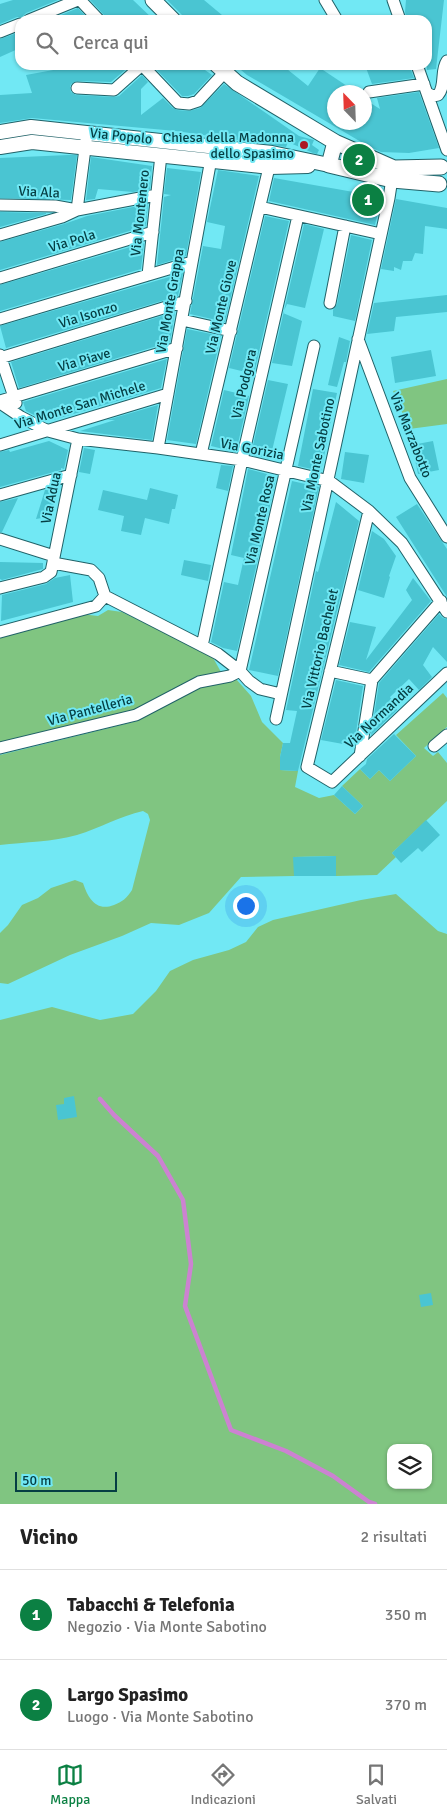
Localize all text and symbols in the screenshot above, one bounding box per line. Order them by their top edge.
search box [15,15,432,70]
icon: search [33,29,61,57]
text: Cerca qui [73,31,149,55]
north arrow [327,85,372,130]
street label: Via Popolo [89,124,153,148]
place label: Chiesa della Madonna dello Spasimo [163,129,294,162]
marker: Chiesa della Madonna dello Spasimo [298,139,310,151]
pin: 2 [343,141,375,179]
street label: Via Montenero [127,169,153,257]
pin: 1 [352,181,384,219]
street label: Via Ala [18,182,60,202]
street label: Via Pola [47,226,97,256]
street label: Via Monte Grappa [152,247,188,355]
street label: Via Monte Giove [202,258,240,356]
street label: Via Isonzo [57,298,119,332]
street label: Via Piave [56,344,112,376]
street label: Via Podgora [228,347,260,421]
street label: Via Monte San Michele [12,377,148,433]
street label: Via Marzabotto [386,390,436,480]
street label: Via Monte Sabotino [298,396,338,514]
street label: Via Gorizia [219,434,285,464]
street label: Via Adua [37,470,65,526]
street label: Via Monte Rosa [241,473,279,567]
street label: Via Vittorio Bachelet [298,587,342,711]
street label: Via Normandia [341,680,417,752]
street label: Via Pantelleria [46,690,134,730]
your location [233,893,259,919]
map controls [387,1444,432,1489]
button: layers [387,1444,432,1489]
scale bar [15,1469,118,1492]
text: 50 m [22,1472,51,1489]
text: Vicino [20,1524,78,1550]
text: 2 risultati [361,1527,427,1547]
text: Tabacchi & Telefonia [67,1593,235,1617]
text: 1 [32,1605,40,1625]
text: 350 m [385,1605,427,1625]
text: Negozio · Via Monte Sabotino [67,1617,267,1637]
text: Largo Spasimo [67,1683,188,1707]
text: 2 [32,1695,40,1715]
text: 370 m [385,1695,427,1715]
text: Luogo · Via Monte Sabotino [67,1707,254,1727]
tab: Mappa [50,1761,90,1808]
tab: Indicazioni [191,1761,256,1808]
tab: Salvati [356,1761,397,1808]

